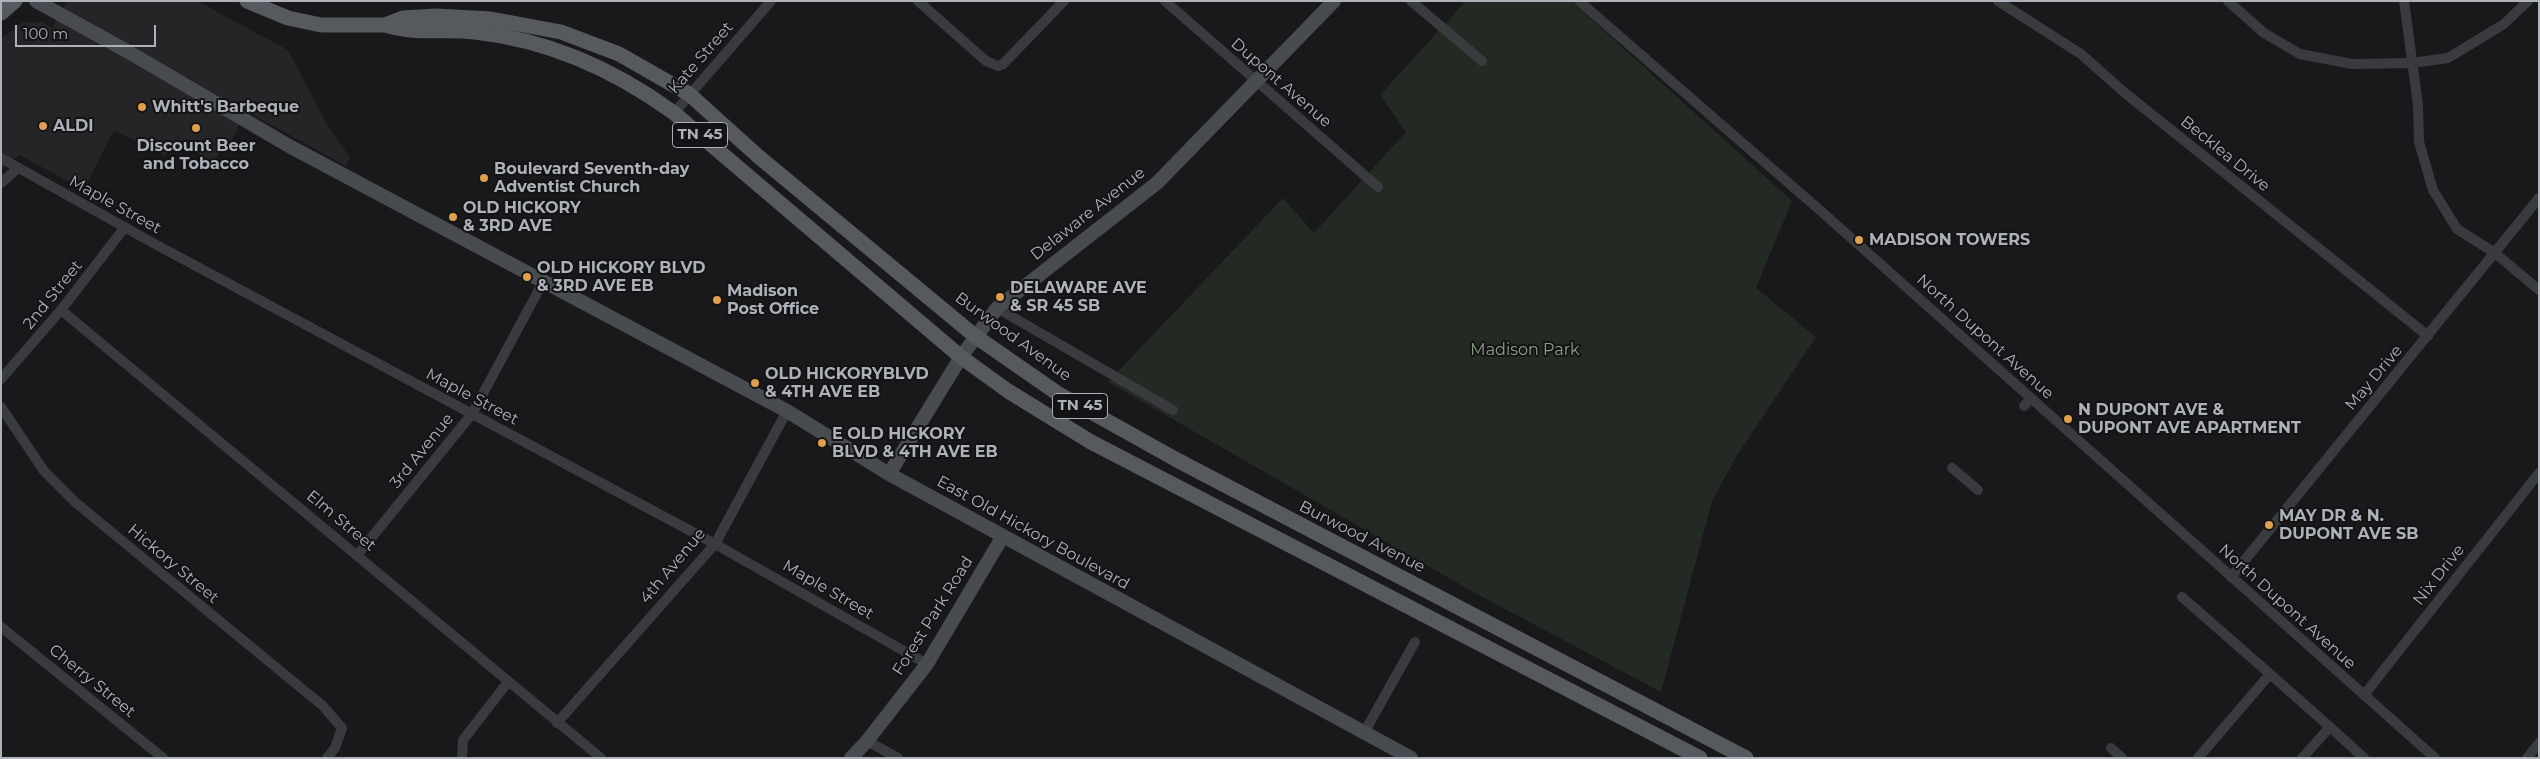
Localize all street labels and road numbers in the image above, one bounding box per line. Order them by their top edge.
street label: Kate Street [665,18,737,98]
street label: Dupont Avenue [1227,34,1335,132]
street label: Becklea Drive [2176,112,2274,196]
road number: TN 45 [672,122,728,148]
street label: Delaware Avenue [1027,163,1149,265]
street label: Maple Street [66,172,164,238]
street label: 2nd Street [19,257,87,333]
street label: North Dupont Avenue [1912,270,2058,404]
street label: Burwood Avenue [951,288,1075,386]
street label: May Drive [2341,342,2407,414]
street label: Maple Street [422,365,522,429]
road number: TN 45 [1052,394,1108,418]
street label: 3rd Avenue [386,410,458,492]
street label: East Old Hickory Boulevard [933,472,1133,594]
street label: Elm Street [302,486,380,556]
street label: Burwood Avenue [1296,497,1428,577]
street label: Hickory Street [124,520,222,608]
street label: 4th Avenue [636,524,710,608]
street label: North Dupont Avenue [2214,540,2360,674]
street label: Nix Drive [2409,541,2469,609]
street label: Forest Park Road [889,553,977,679]
street label: Maple Street [779,556,877,624]
street label: Cherry Street [45,640,139,722]

